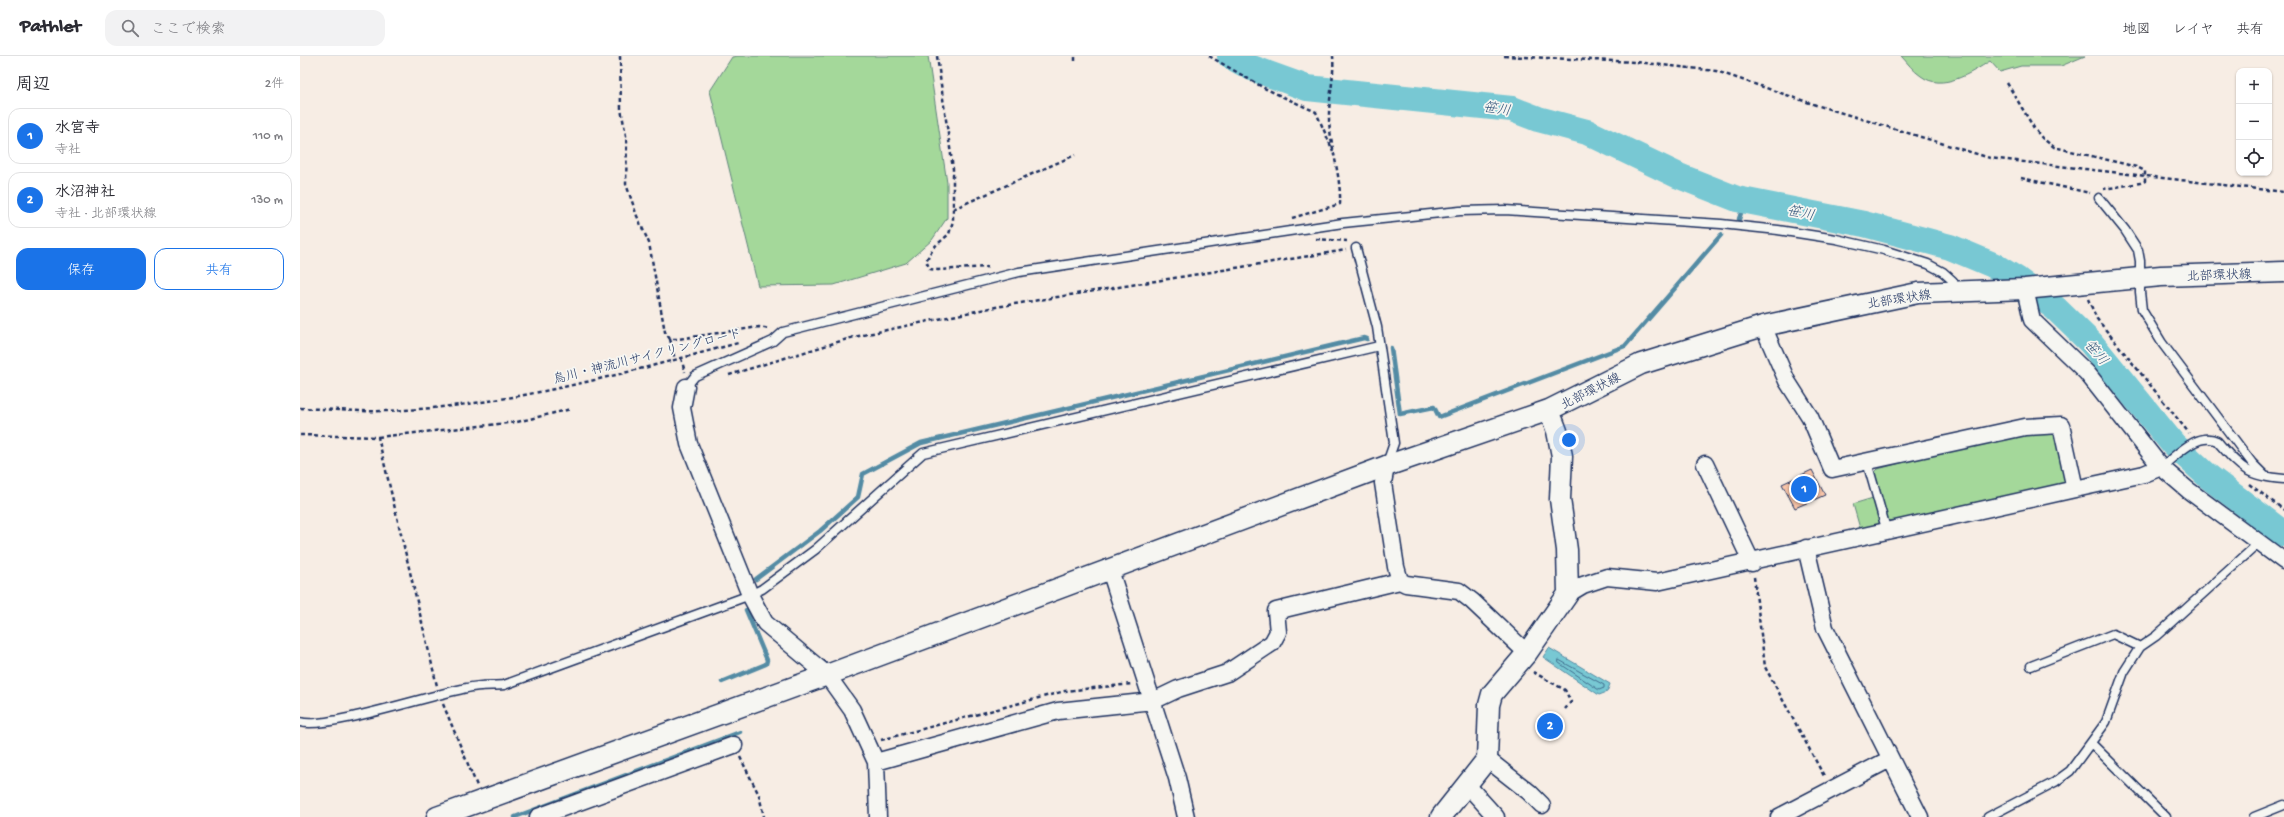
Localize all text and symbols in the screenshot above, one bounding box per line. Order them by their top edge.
search box [105,10,385,46]
text: Pathlet [20,16,81,39]
icon: search [119,17,141,39]
text: ここで検索 [151,21,226,39]
text: 地図 [2123,22,2151,39]
text: レイヤ [2173,22,2214,39]
text: 共有 [2236,22,2264,39]
map controls [2236,68,2272,176]
button: + [2236,68,2272,104]
text: 周辺 [16,76,50,96]
text: 2件 [265,77,284,92]
water label: 笹川 [1482,99,1512,121]
button: − [2236,104,2272,140]
text: 水宮寺 [55,120,100,138]
text: 1 [27,129,33,144]
text: 110 m [253,129,283,144]
button: locate [2236,140,2272,176]
text: 寺社 [55,143,81,158]
text: 水沼神社 [55,184,115,202]
text: 2 [27,193,33,208]
text: 130 m [251,193,283,208]
water label: 笹川 [1785,202,1816,225]
text: 寺社 · 北部環状線 [55,207,156,222]
button: 保存 [16,248,146,290]
button: 共有 [154,248,284,290]
street label: 北部環状線 [2186,267,2253,285]
street label: 北部環状線 [1866,287,1934,313]
street label: 烏川・神流川サイクリングロード [552,327,743,388]
water label: 笹川 [2080,337,2111,370]
street label: 北部環状線 [1558,369,1624,414]
your location [1559,430,1579,450]
pin: 1 [1791,474,1817,504]
pin: 2 [1537,711,1563,741]

